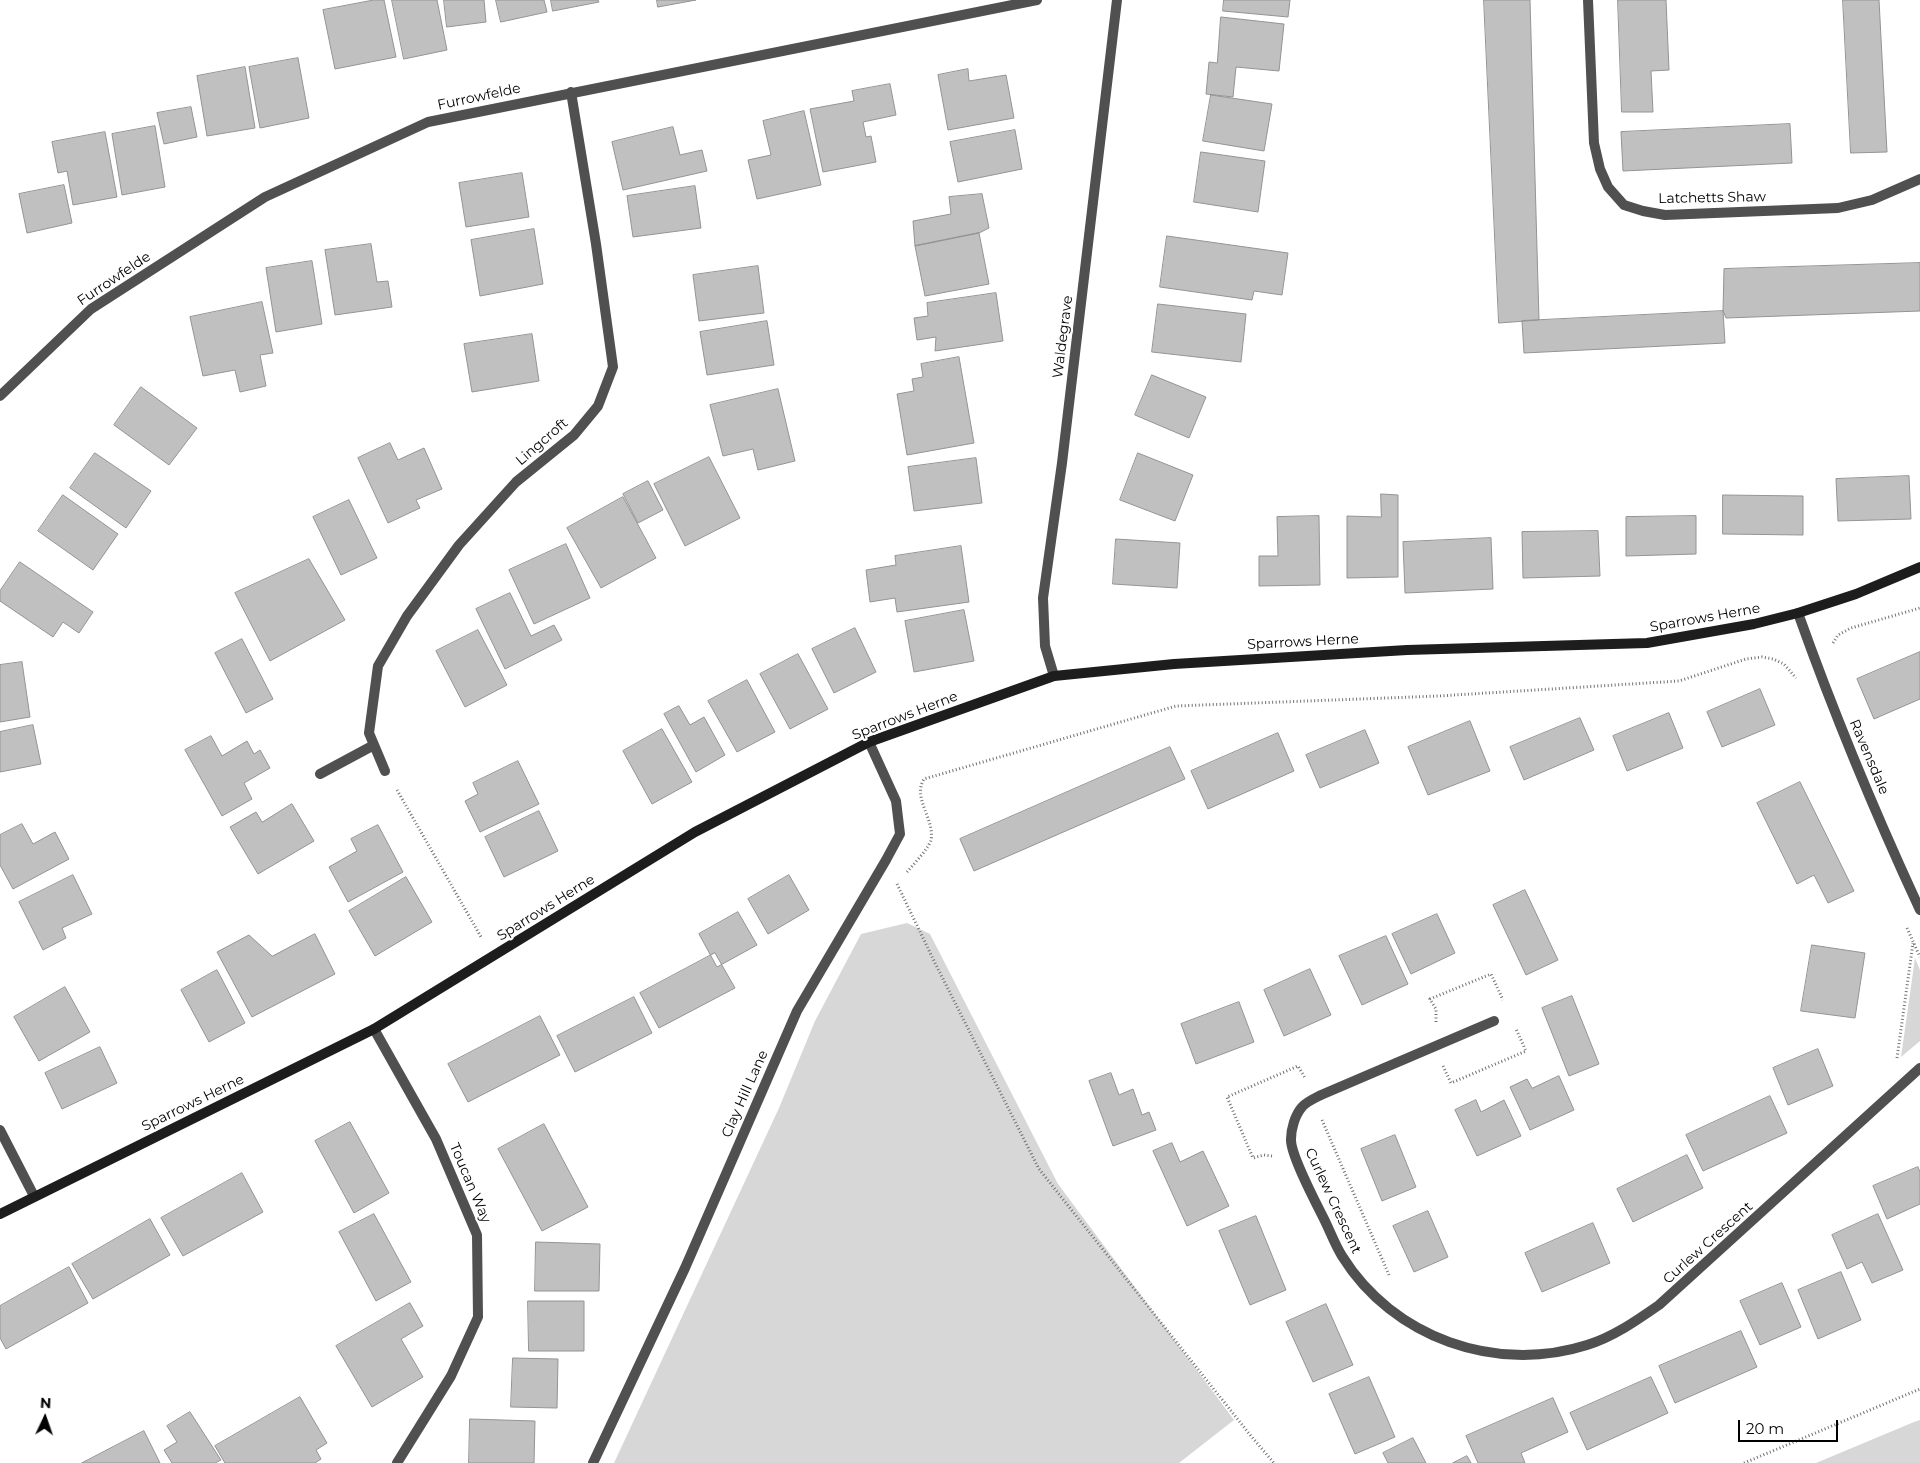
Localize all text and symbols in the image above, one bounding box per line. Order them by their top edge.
street label: Furrowfelde [436,80,522,114]
street label: Latchetts Shaw [1658,189,1766,207]
street label: Furrowfelde [74,248,154,310]
street label: Waldegrave [1050,295,1076,379]
street label: Lingcroft [512,415,572,469]
street label: Sparrows Herne [1648,600,1762,636]
street label: Sparrows Herne [1247,631,1359,653]
street label: Sparrows Herne [850,688,960,744]
street label: Ravensdale [1846,717,1892,797]
street label: Sparrows Herne [494,871,598,945]
street label: Clay Hill Lane [718,1048,772,1140]
street label: Sparrows Herne [139,1071,247,1135]
street label: Toucan Way [446,1141,494,1225]
street label: Curlew Crescent [1301,1145,1365,1257]
street label: Curlew Crescent [1660,1198,1756,1288]
north arrow [20,1393,70,1443]
text: N [40,1394,52,1412]
scale bar [1740,1410,1840,1442]
text: 20 m [1746,1419,1784,1438]

